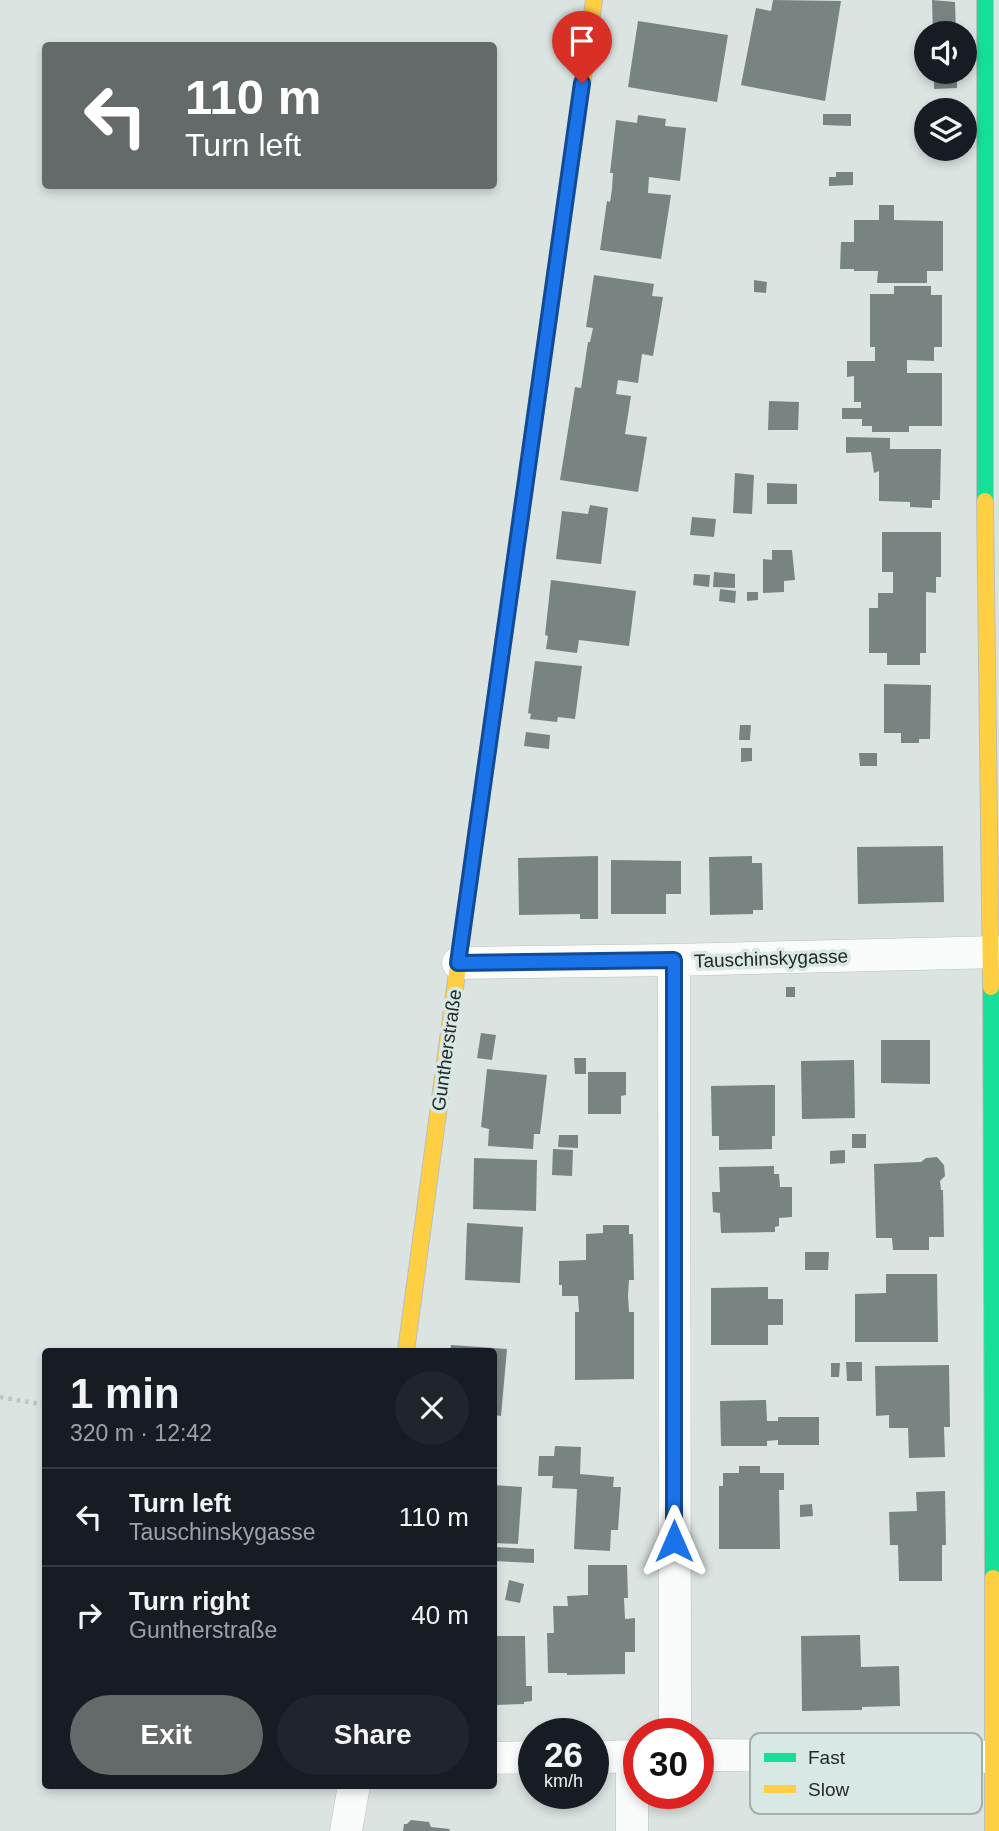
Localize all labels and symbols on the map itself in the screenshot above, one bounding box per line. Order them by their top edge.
pin [552,11,612,83]
street label: Tauschinskygasse [694,945,848,972]
street label: Guntherstraße [428,988,465,1112]
position arrow [637,1504,711,1578]
speed limit sign: 30 [623,1718,714,1809]
legend [750,1733,982,1814]
text: Fast [808,1747,846,1768]
text: Slow [808,1779,849,1800]

